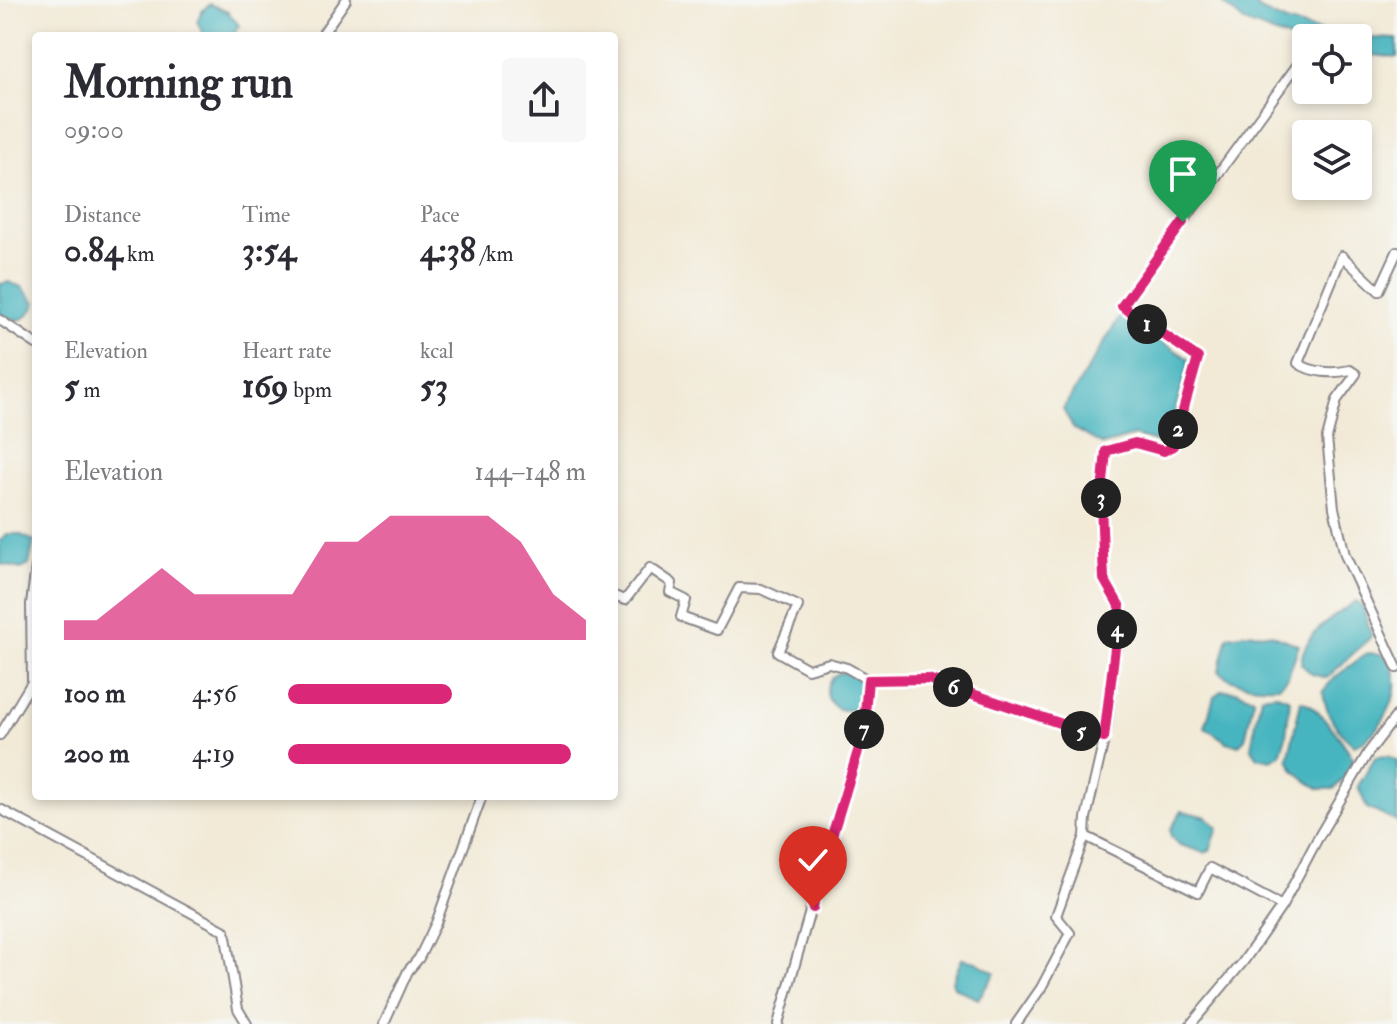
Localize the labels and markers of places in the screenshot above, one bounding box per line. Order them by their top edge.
pin [1149,140,1217,222]
pin: 1 [1127,304,1167,344]
pin: 2 [1158,409,1198,449]
pin: 3 [1081,478,1121,518]
pin: 4 [1097,609,1137,649]
pin: 6 [933,667,973,707]
pin: 7 [844,709,884,749]
pin: 5 [1061,711,1101,751]
pin [779,826,847,908]

